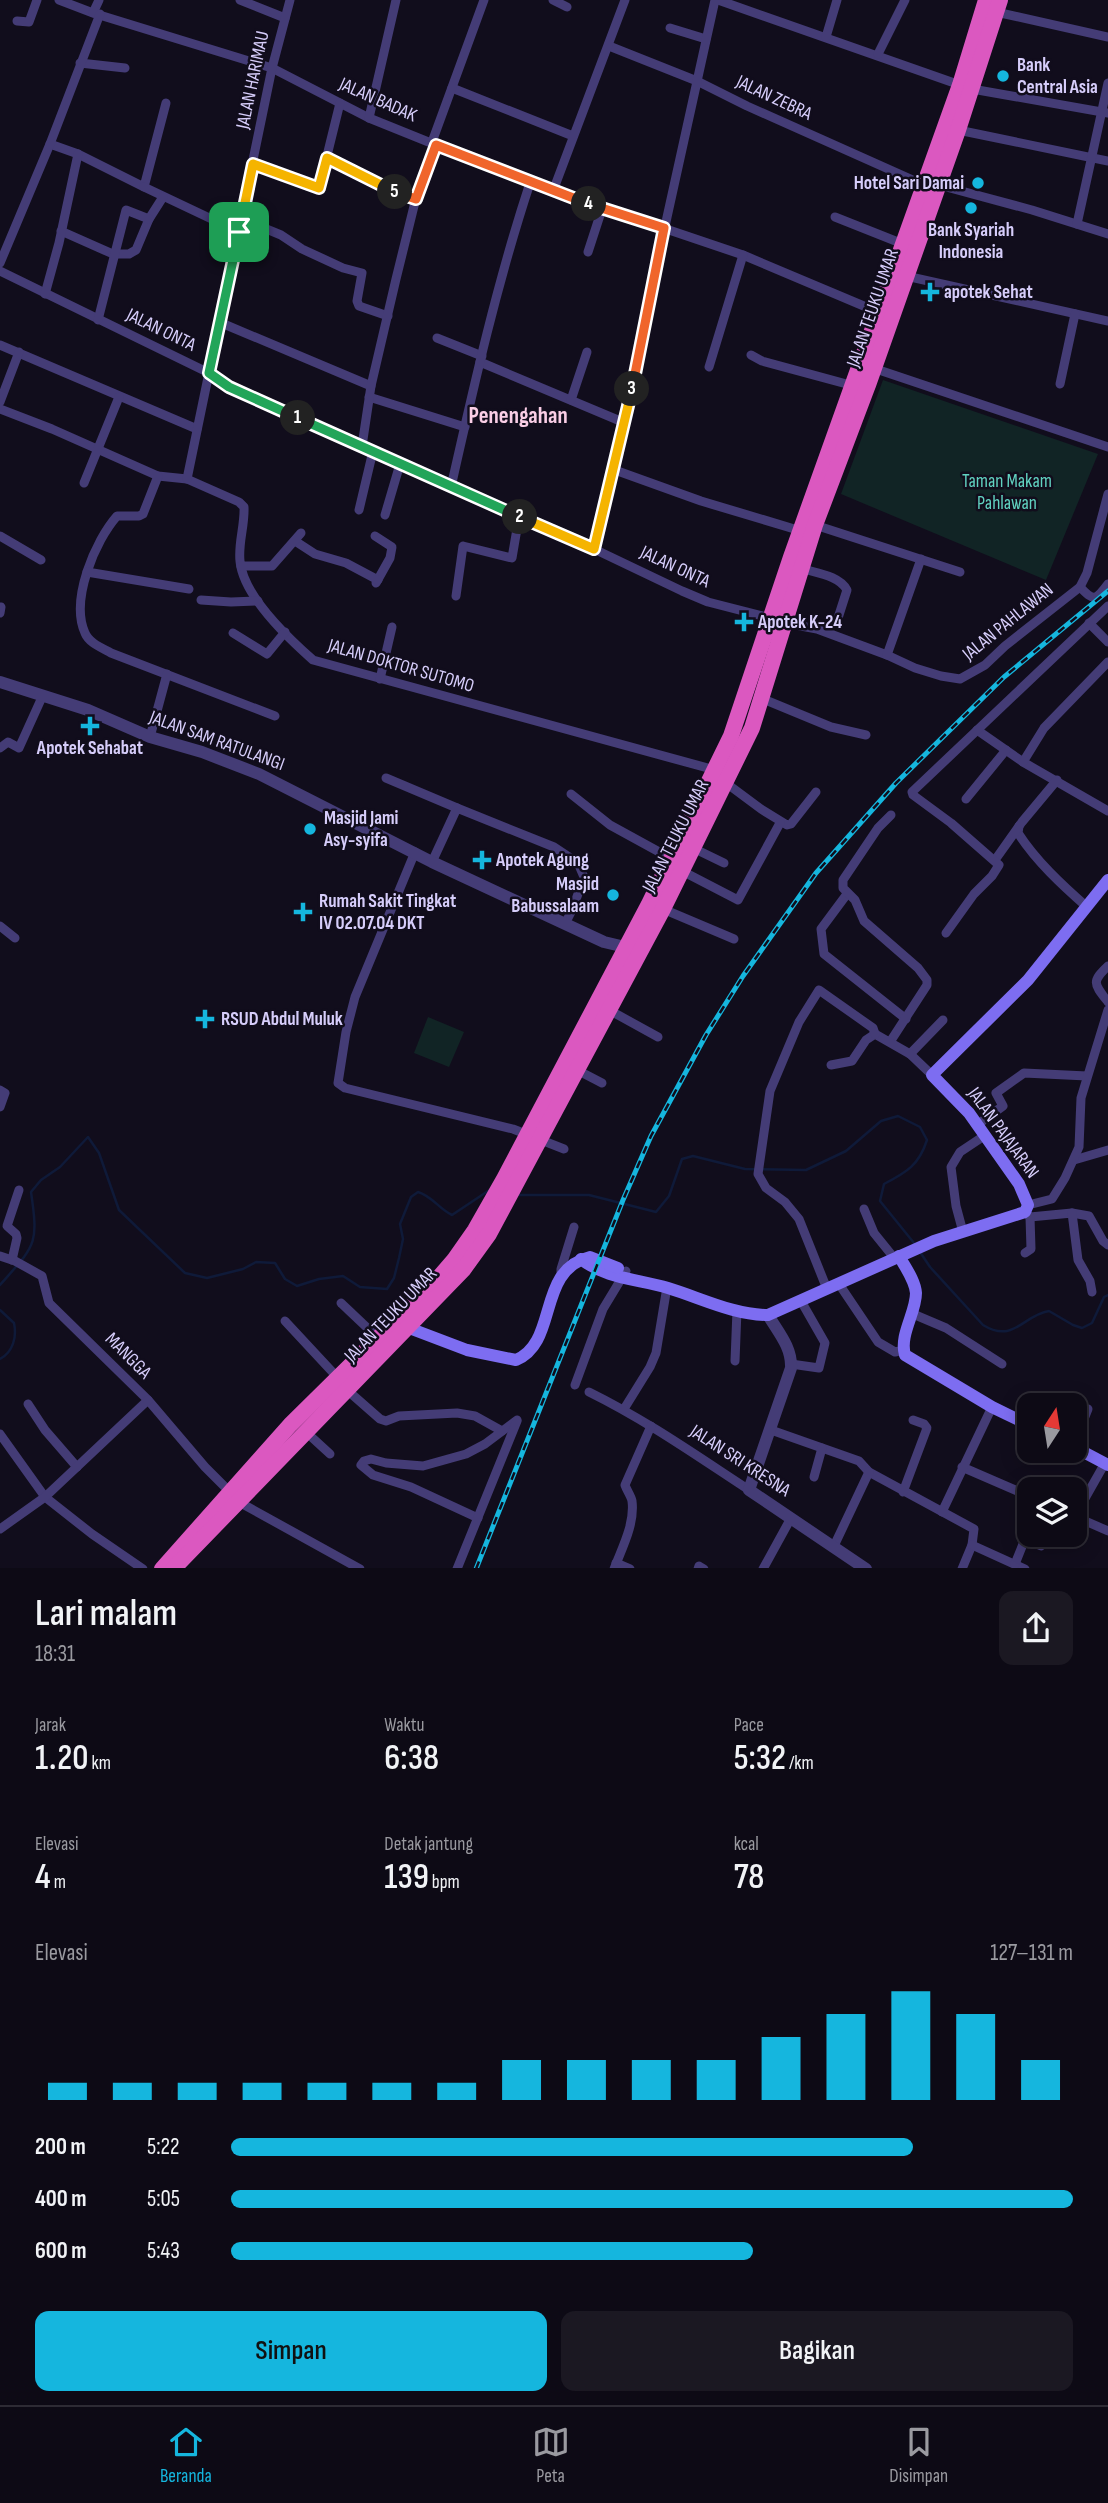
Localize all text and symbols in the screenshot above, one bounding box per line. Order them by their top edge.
street label: JALAN HARIMAU [231,29,275,132]
place label: Bank Central Asia [1017,54,1098,99]
marker: Bank Central Asia [995,68,1011,84]
street label: JALAN ZEBRA [732,70,816,126]
street label: JALAN BADAK [335,72,421,127]
place label: Hotel Sari Damai [854,172,964,195]
pin: 5 [378,174,412,210]
marker: Hotel Sari Damai [970,175,986,191]
text: 5 [390,180,399,203]
pin: 4 [572,186,606,222]
text: 4 [584,192,593,215]
marker: Bank Syariah Indonesia [963,200,979,216]
pin [209,202,269,262]
icon: arrive [220,213,258,251]
place label: Bank Syariah Indonesia [928,219,1014,264]
street label: JALAN TEUKU UMAR [842,246,904,371]
place label: apotek Sehat [944,281,1033,304]
marker: apotek Sehat [922,284,938,300]
street label: JALAN ONTA [122,303,200,357]
pin: 3 [614,372,650,406]
text: 3 [627,377,636,400]
pin: 1 [280,400,316,436]
district label: Penengahan [468,402,568,430]
text: 1 [294,406,301,429]
park label: Taman Makam Pahlawan [962,470,1052,515]
pin: 2 [503,500,538,534]
text: 2 [515,505,524,528]
street label: JALAN ONTA [636,540,714,593]
street label: JALAN PAHLAWAN [957,578,1058,666]
place label: Apotek K-24 [757,611,842,634]
marker: Apotek K-24 [736,614,752,630]
street label: JALAN DOKTOR SUTOMO [324,634,477,698]
street label: JALAN SAM RATULANGI [145,706,288,776]
marker: Apotek Sehabat [82,718,98,734]
place label: Apotek Sehabat [36,737,143,760]
street label: JALAN TEUKU UMAR [637,775,714,897]
place label: Masjid Jami Asy-syifa [323,807,399,852]
marker: Masjid Jami Asy-syifa [302,821,318,837]
place label: Apotek Agung [495,849,589,872]
marker: Apotek Agung [474,852,490,868]
place label: Masjid Babussalaam [511,873,599,918]
marker: Masjid Babussalaam [605,887,621,903]
place label: Rumah Sakit Tingkat IV 02.07.04 DKT [319,890,456,935]
marker: Rumah Sakit Tingkat IV 02.07.04 DKT [293,902,313,922]
place label: RSUD Abdul Muluk [221,1008,343,1031]
marker: RSUD Abdul Muluk [195,1009,215,1029]
street label: JALAN PAJAJARAN [962,1082,1044,1183]
street label: JALAN TEUKU UMAR [339,1262,442,1368]
street label: MANGGA [100,1328,157,1385]
north arrow [1017,1393,1087,1463]
map controls [1017,1393,1087,1547]
street label: JALAN SRI KRESNA [685,1420,795,1502]
button: layers [1017,1477,1087,1547]
text: Lari malam [35,1591,177,1636]
button: share [999,1591,1073,1665]
text: 18:31 [35,1640,75,1668]
text: Jarak [35,1714,66,1737]
text: Waktu [384,1714,425,1737]
text: Pace [734,1714,764,1737]
text: 1.20 [35,1737,88,1780]
text: 6:38 [384,1737,439,1780]
text: 5:32 [734,1737,786,1780]
text: km [88,1752,111,1775]
text: /km [786,1752,814,1775]
text: Elevasi [35,1833,79,1856]
text: Detak jantung [384,1833,473,1856]
text: kcal [734,1833,759,1856]
text: 4 [35,1856,51,1899]
text: 139 [384,1856,429,1899]
text: 78 [734,1856,764,1899]
text: m [51,1871,66,1894]
text: bpm [429,1871,460,1894]
text: Elevasi [35,1939,88,1967]
text: 127–131 m [990,1939,1073,1967]
text: 200 m [35,2133,86,2161]
text: 5:22 [147,2133,180,2161]
text: 400 m [35,2185,86,2213]
text: 5:05 [147,2185,180,2213]
text: 600 m [35,2237,87,2265]
text: 5:43 [147,2237,180,2265]
button: Simpan [35,2311,547,2391]
button: Bagikan [561,2311,1073,2391]
tab: Beranda [160,2423,212,2488]
tab: Peta [532,2423,570,2488]
tab: Disimpan [889,2423,948,2488]

